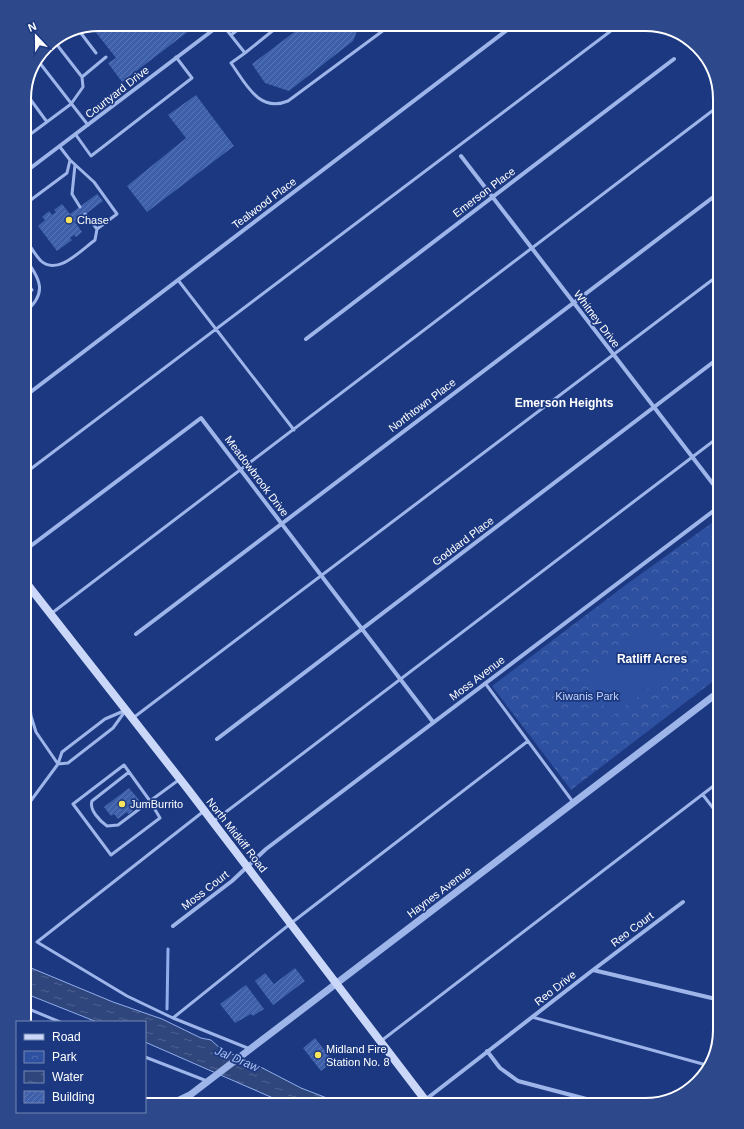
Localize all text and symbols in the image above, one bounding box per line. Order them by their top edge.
north arrow [16,16,56,56]
text: N [26,20,38,34]
street label: Courtyard Drive [83,64,151,120]
street label: Emerson Place [451,165,517,219]
street label: Tealwood Place [230,175,298,231]
place label: Chase [77,214,109,226]
marker: Chase [64,215,74,225]
street label: Whitney Drive [572,288,622,350]
street label: Northtown Place [386,376,458,434]
district label: Emerson Heights [515,396,614,410]
street label: Meadowbrook Drive [223,433,291,519]
street label: Goddard Place [430,514,496,568]
district label: Ratliff Acres [617,652,687,666]
street label: Moss Avenue [447,653,507,703]
park label: Kiwanis Park [555,690,619,702]
street label: North Midkiff Road [204,795,270,875]
place label: JumBurrito [130,798,183,810]
marker: JumBurrito [117,799,127,809]
street label: Haynes Avenue [405,864,473,920]
street label: Moss Court [179,868,231,912]
street label: Reo Court [608,909,656,949]
street label: Reo Drive [532,968,578,1008]
legend [16,1021,146,1113]
text: Road [52,1030,81,1044]
water label: Jal Draw [212,1043,262,1075]
place label: Midland Fire Station No. 8 [326,1043,390,1068]
text: Park [52,1050,78,1064]
marker: Midland Fire Station No. 8 [313,1050,323,1060]
text: Water [52,1070,84,1084]
text: Building [52,1090,95,1104]

